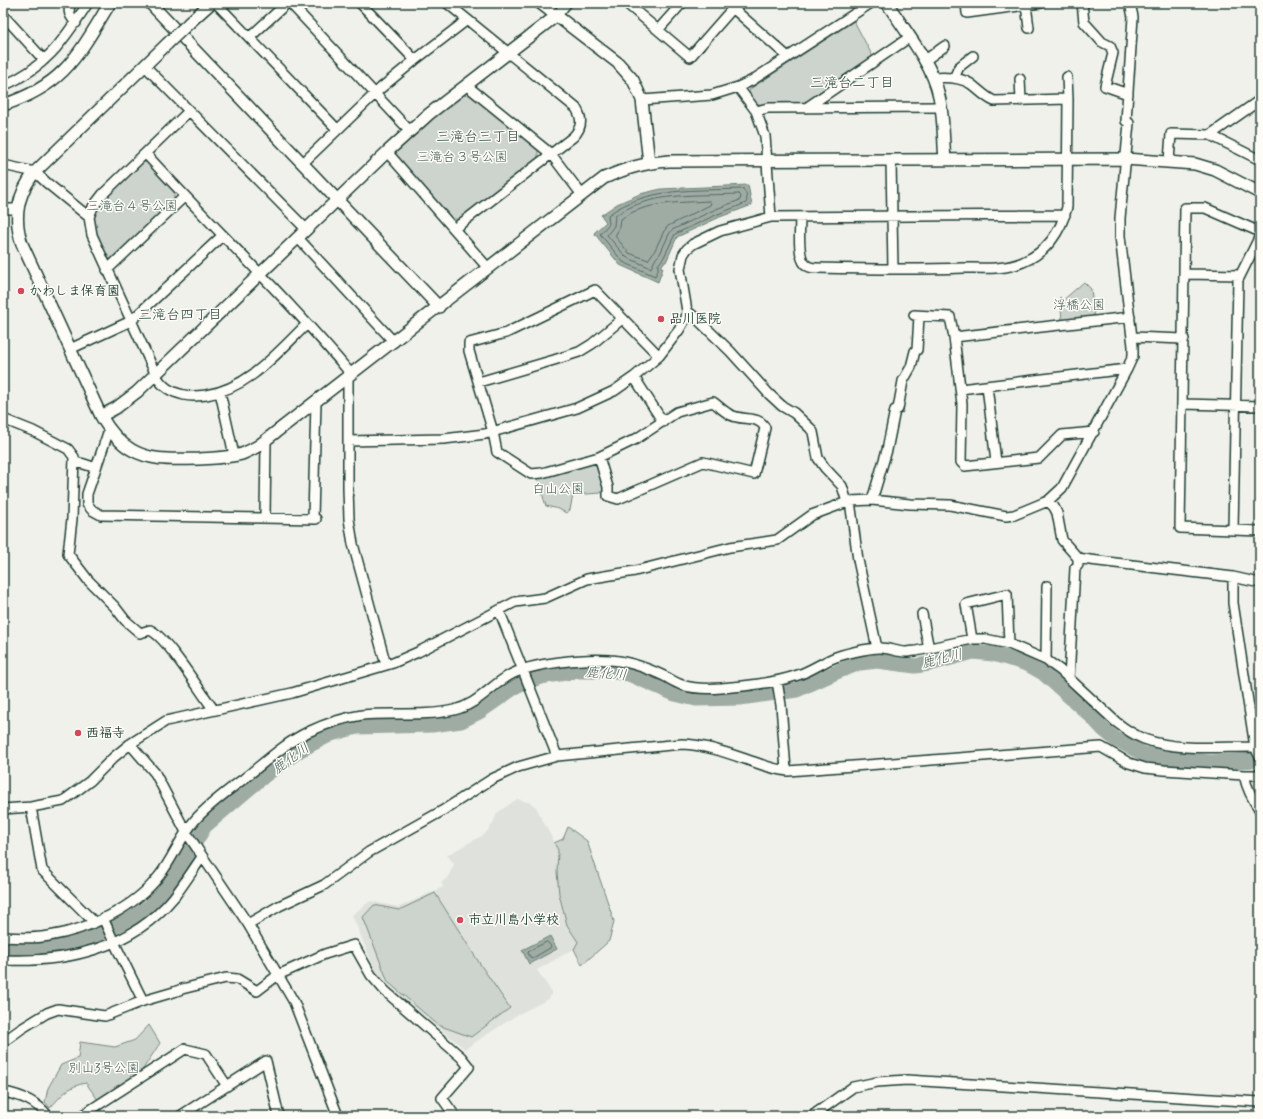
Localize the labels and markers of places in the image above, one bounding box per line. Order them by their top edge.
place label: かわしま保育園 [29,283,120,300]
marker: かわしま保育園 [16,286,26,296]
place label: 品川医院 [669,311,721,328]
marker: 品川医院 [656,314,666,324]
place label: 西福寺 [86,725,125,742]
marker: 西福寺 [73,728,83,738]
place label: 市立川島小学校 [468,912,559,929]
marker: 市立川島小学校 [455,915,465,925]

